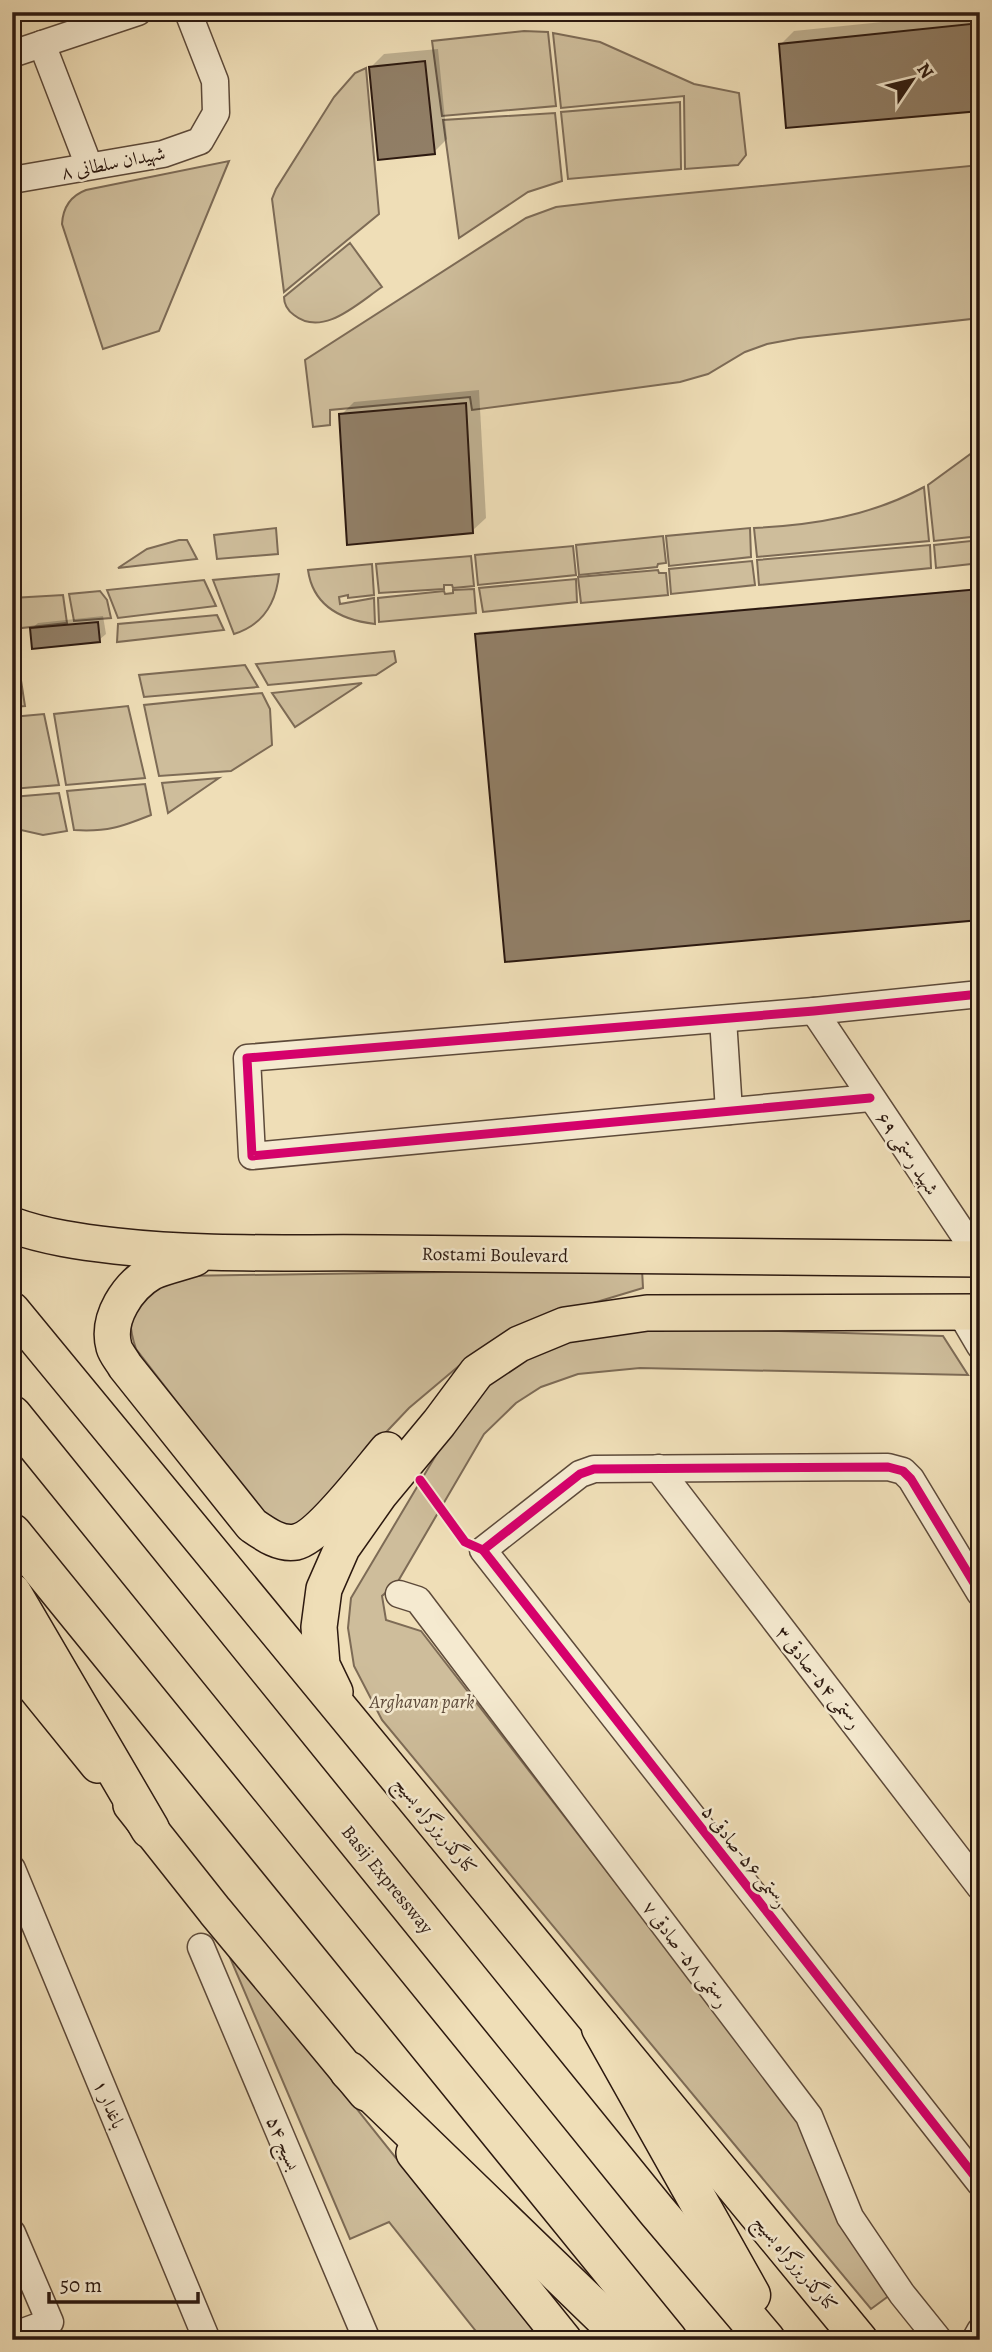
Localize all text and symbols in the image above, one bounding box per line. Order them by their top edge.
north arrow [876,46,946,116]
text: N [910,58,940,84]
street label: شهیدان سلطانی ۸ [59,140,168,186]
street label: شهید رستمی ۶۹ [870,1107,945,1200]
street label: Rostami Boulevard [422,1241,569,1269]
street label: رستمی ۵۴-صادقی ۳ [770,1620,867,1735]
park label: Arghavan park [369,1689,474,1715]
street label: کنارگذربزرگراه بسیج [385,1771,484,1883]
street label: رستمی ۵۶-صادقی ۵ [696,1799,793,1914]
street label: Basij Expressway [335,1820,439,1940]
street label: رستمی ۵۸- صادقی ۷ [636,1896,734,2014]
street label: باغدار ۱ [87,2076,131,2133]
street label: بسیج ۵۴ [256,2112,306,2177]
street label: کنارگذربزرگراه بسیج [744,2209,844,2320]
scale bar [49,2261,198,2305]
text: 50 m [60,2271,102,2299]

